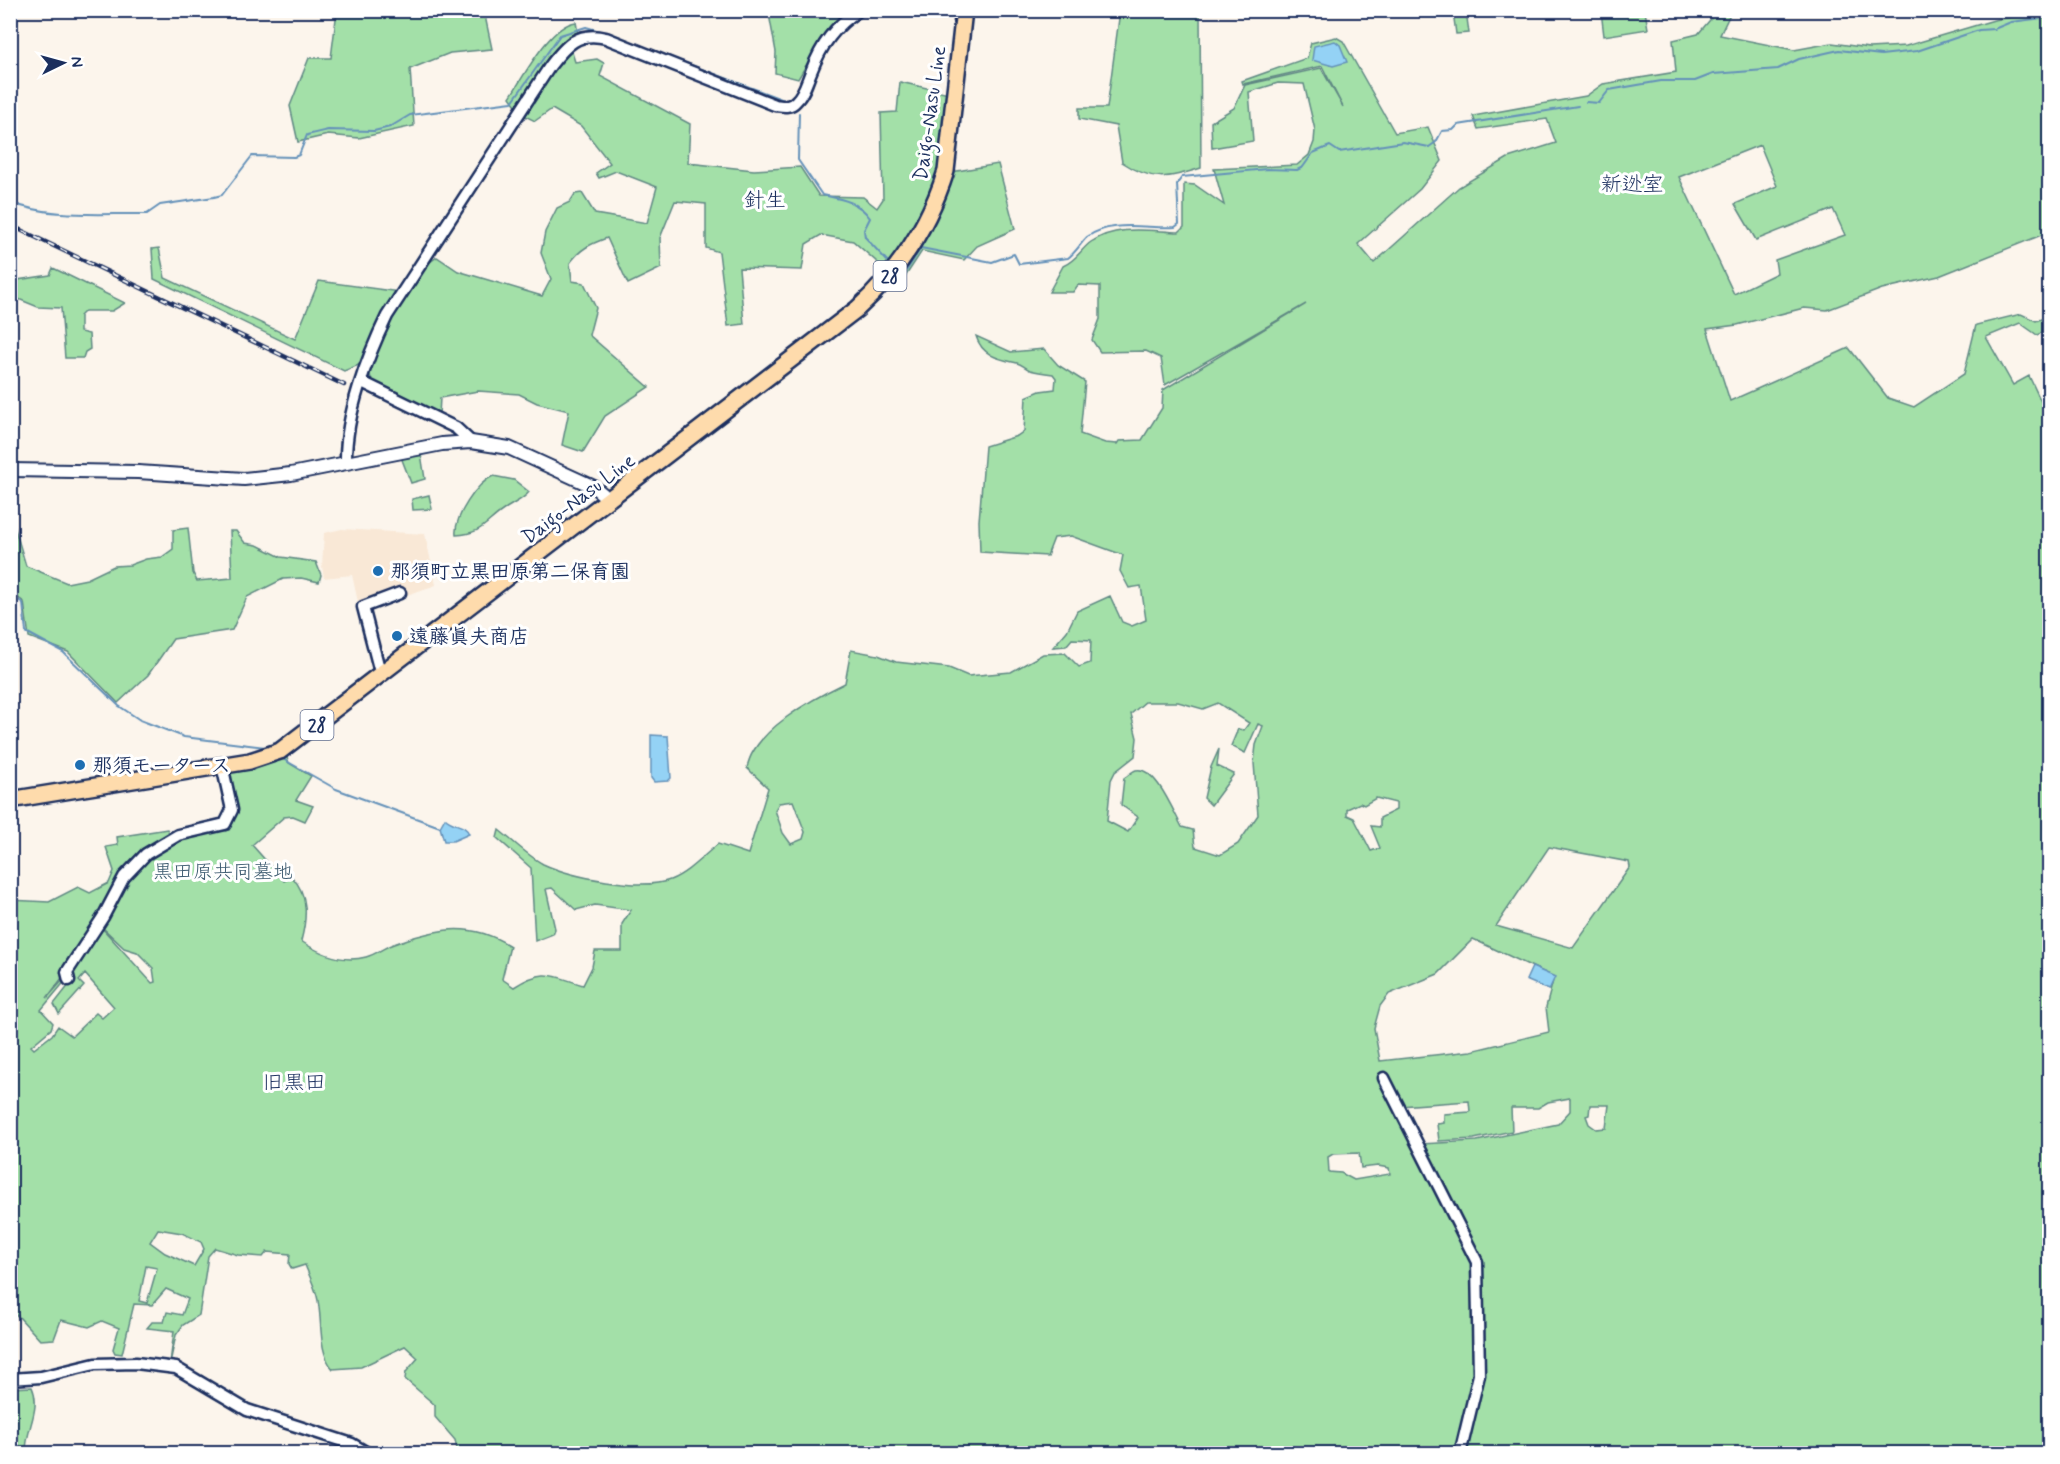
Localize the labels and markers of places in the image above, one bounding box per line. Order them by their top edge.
place label: 那須町立黒田原第二保育園 [390,559,630,586]
marker: 那須町立黒田原第二保育園 [371,564,385,578]
place label: 遠藤眞夫商店 [409,624,529,651]
marker: 遠藤眞夫商店 [390,629,404,643]
place label: 那須モータース [92,753,231,780]
marker: 那須モータース [73,758,87,772]

